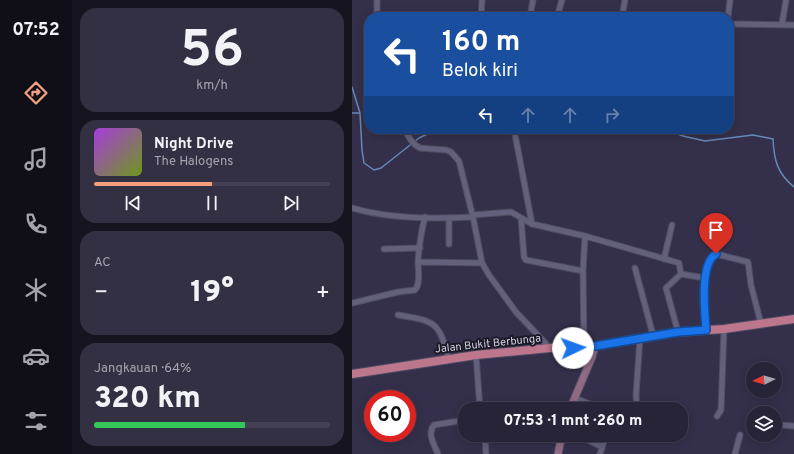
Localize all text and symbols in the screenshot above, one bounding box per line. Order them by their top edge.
text: 07:52 [12,19,60,42]
text: 56 [180,19,244,85]
text: 160 m [442,25,520,61]
icon: left [376,28,428,80]
text: Belok kiri [442,60,518,83]
text: km/h [196,78,228,94]
icon: directions [22,79,50,107]
icon: left [475,104,497,126]
icon: ahead [517,104,539,126]
icon: ahead [559,104,581,126]
icon: right [601,104,623,126]
text: Night Drive [154,135,234,154]
icon: music [22,145,50,173]
text: The Halogens [154,154,233,170]
icon: previous [122,192,144,214]
icon: pause [201,192,223,214]
icon: next [280,192,302,214]
icon: phone [22,210,50,238]
pin [699,213,733,254]
icon: arrive [705,219,727,241]
text: AC [94,255,111,271]
text: 19° [190,275,234,312]
icon: climate [22,276,50,304]
text: − [94,280,108,307]
text: + [316,280,330,307]
position arrow [552,327,594,369]
street label: Jalan Bukit Berbunga [434,331,542,357]
icon: car [22,342,50,370]
text: Jangkauan · 64% [94,361,191,377]
north arrow [746,362,782,398]
map controls [746,362,782,442]
text: 320 km [94,381,201,418]
speed limit sign: 60 [364,390,416,442]
button: layers [746,406,782,442]
icon: filters [22,407,50,435]
text: 07:53 · 1 mnt · 260 m [504,412,642,431]

